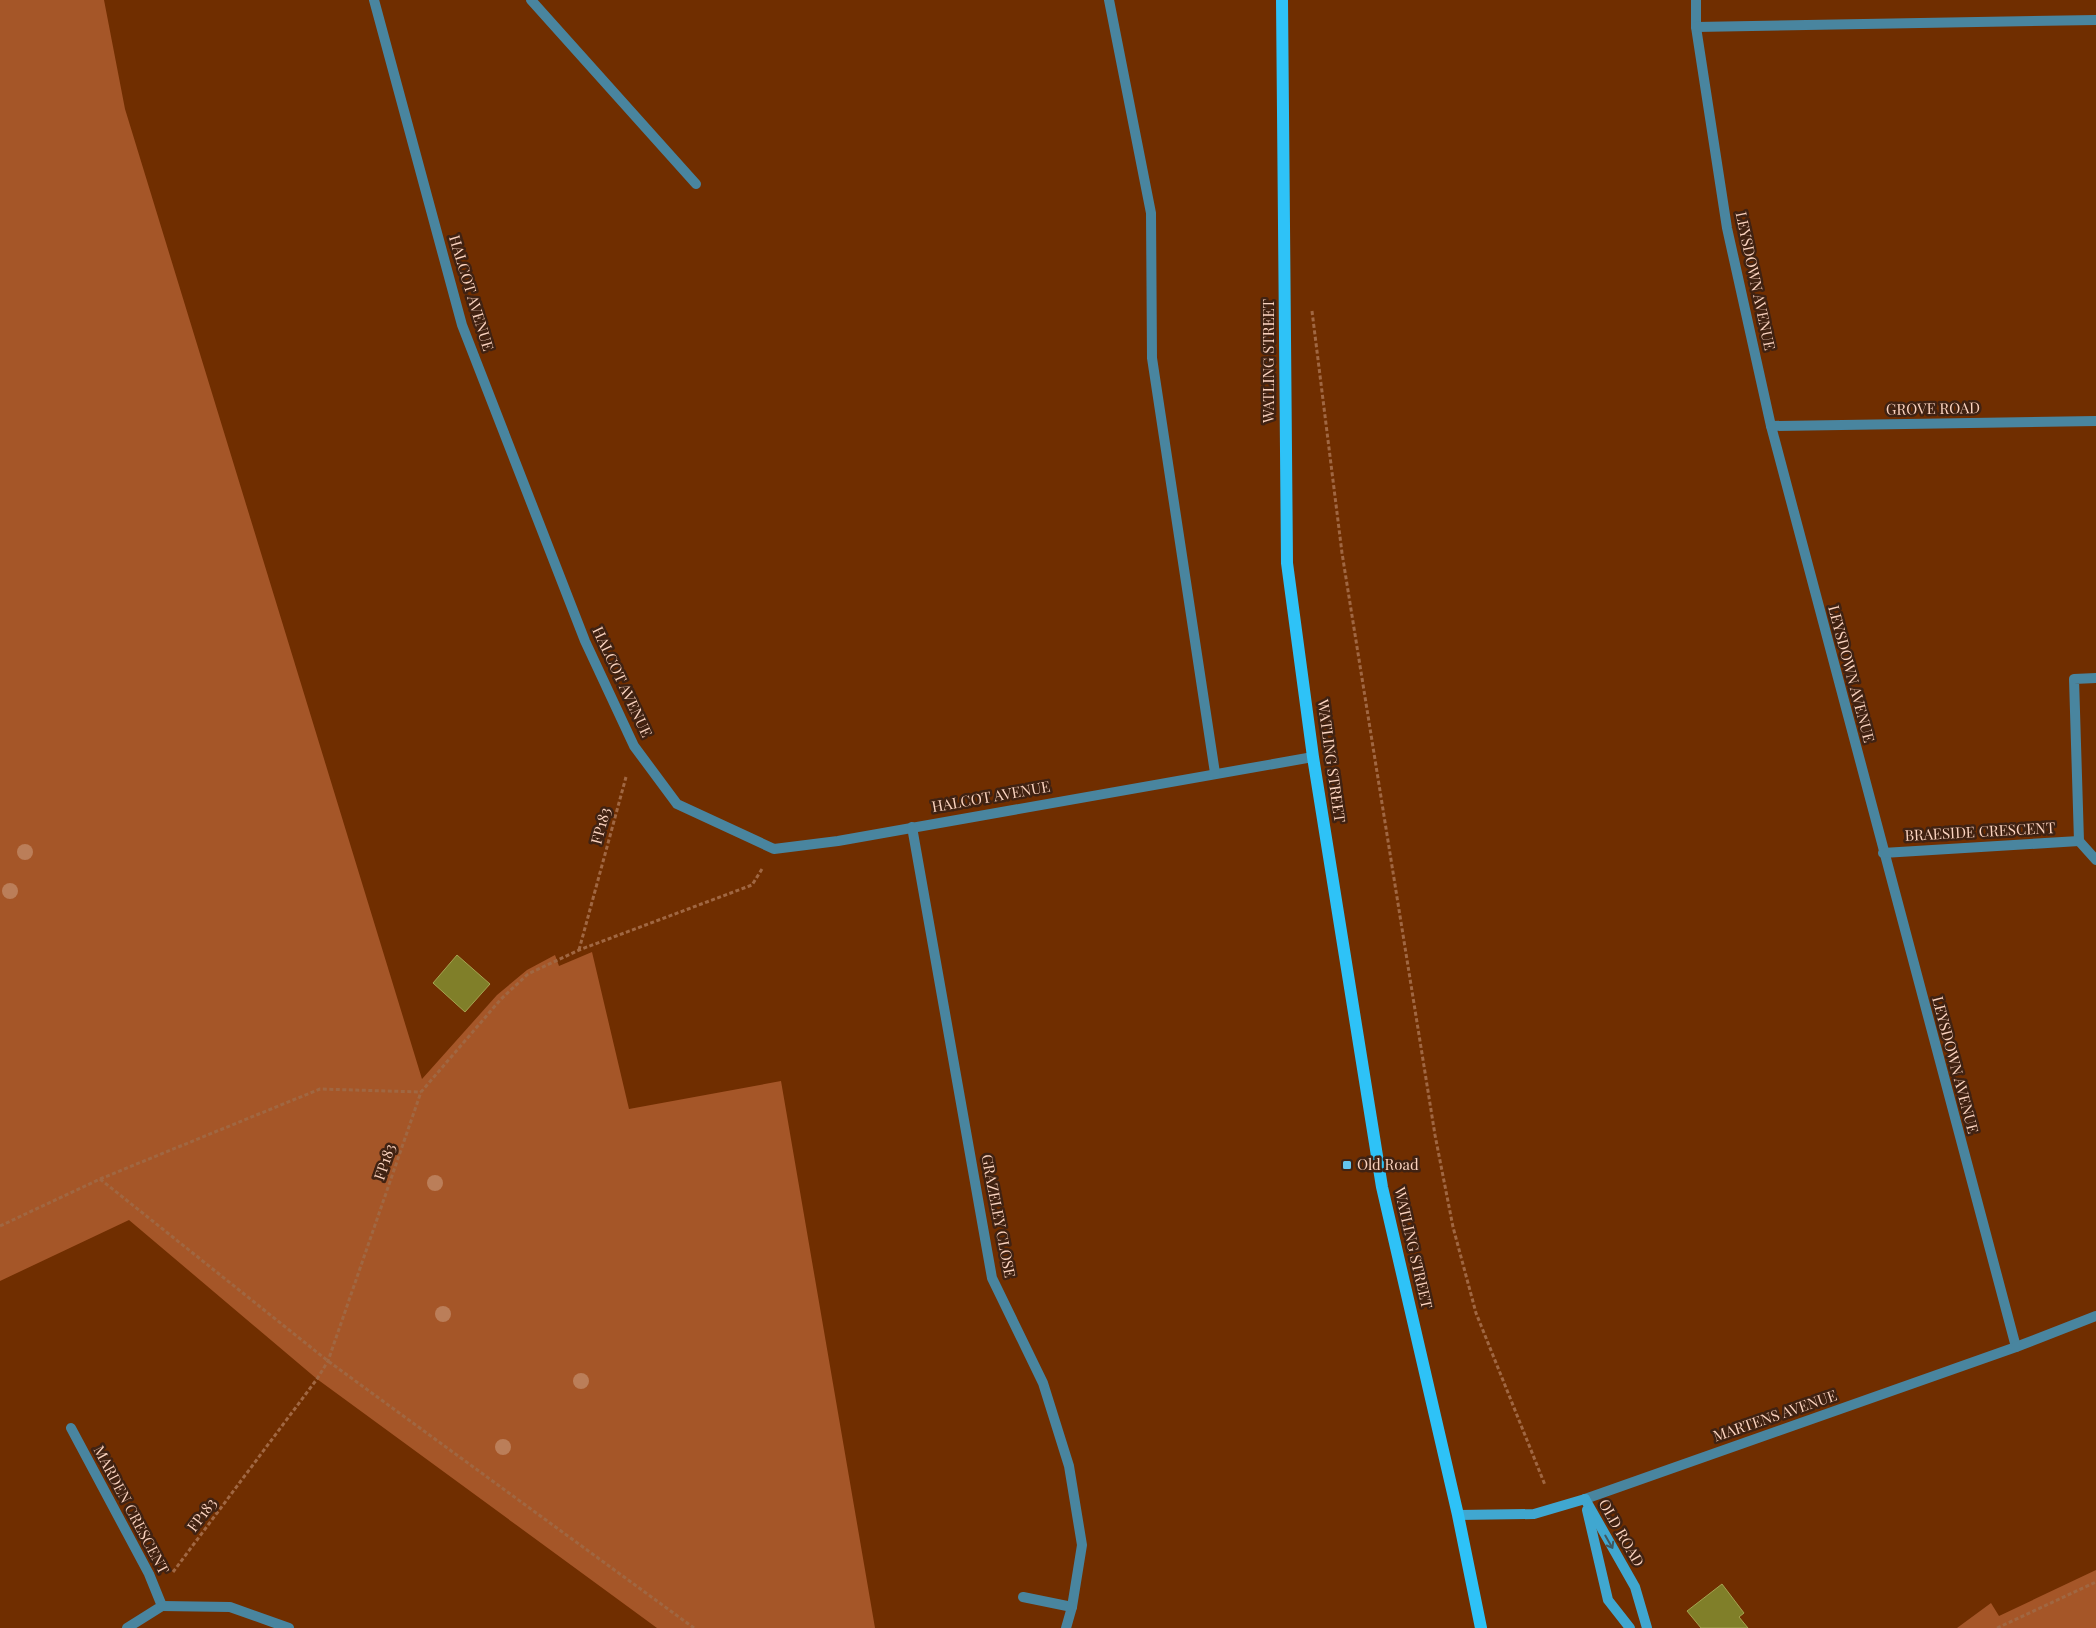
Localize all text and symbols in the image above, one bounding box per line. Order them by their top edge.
street label: LEYSDOWN AVENUE [1732,210,1780,352]
street label: HALCOT AVENUE [445,232,499,353]
street label: WATLING STREET [1258,299,1278,424]
street label: GROVE ROAD [1886,397,1980,419]
street label: LEYSDOWN AVENUE [1824,603,1880,745]
street label: HALCOT AVENUE [588,623,657,740]
street label: WATLING STREET [1313,697,1351,824]
street label: HALCOT AVENUE [930,776,1052,816]
street label: FP183 [586,805,615,846]
street label: BRAESIDE CRESCENT [1904,817,2056,845]
street label: LEYSDOWN AVENUE [1928,994,1984,1136]
street label: FP183 [369,1141,400,1183]
street label: GRAZELEY CLOSE [977,1152,1021,1279]
place label: Old Road [1357,1154,1419,1174]
marker: Old Road [1341,1159,1353,1171]
street label: WATLING STREET [1390,1184,1438,1311]
street label: MARTENS AVENUE [1710,1385,1839,1446]
street label: MARDEN CRESCENT [90,1442,174,1577]
street label: FP183 [182,1493,221,1535]
street label: OLD ROAD [1594,1495,1649,1570]
one-way arrow [1604,1534,1614,1548]

